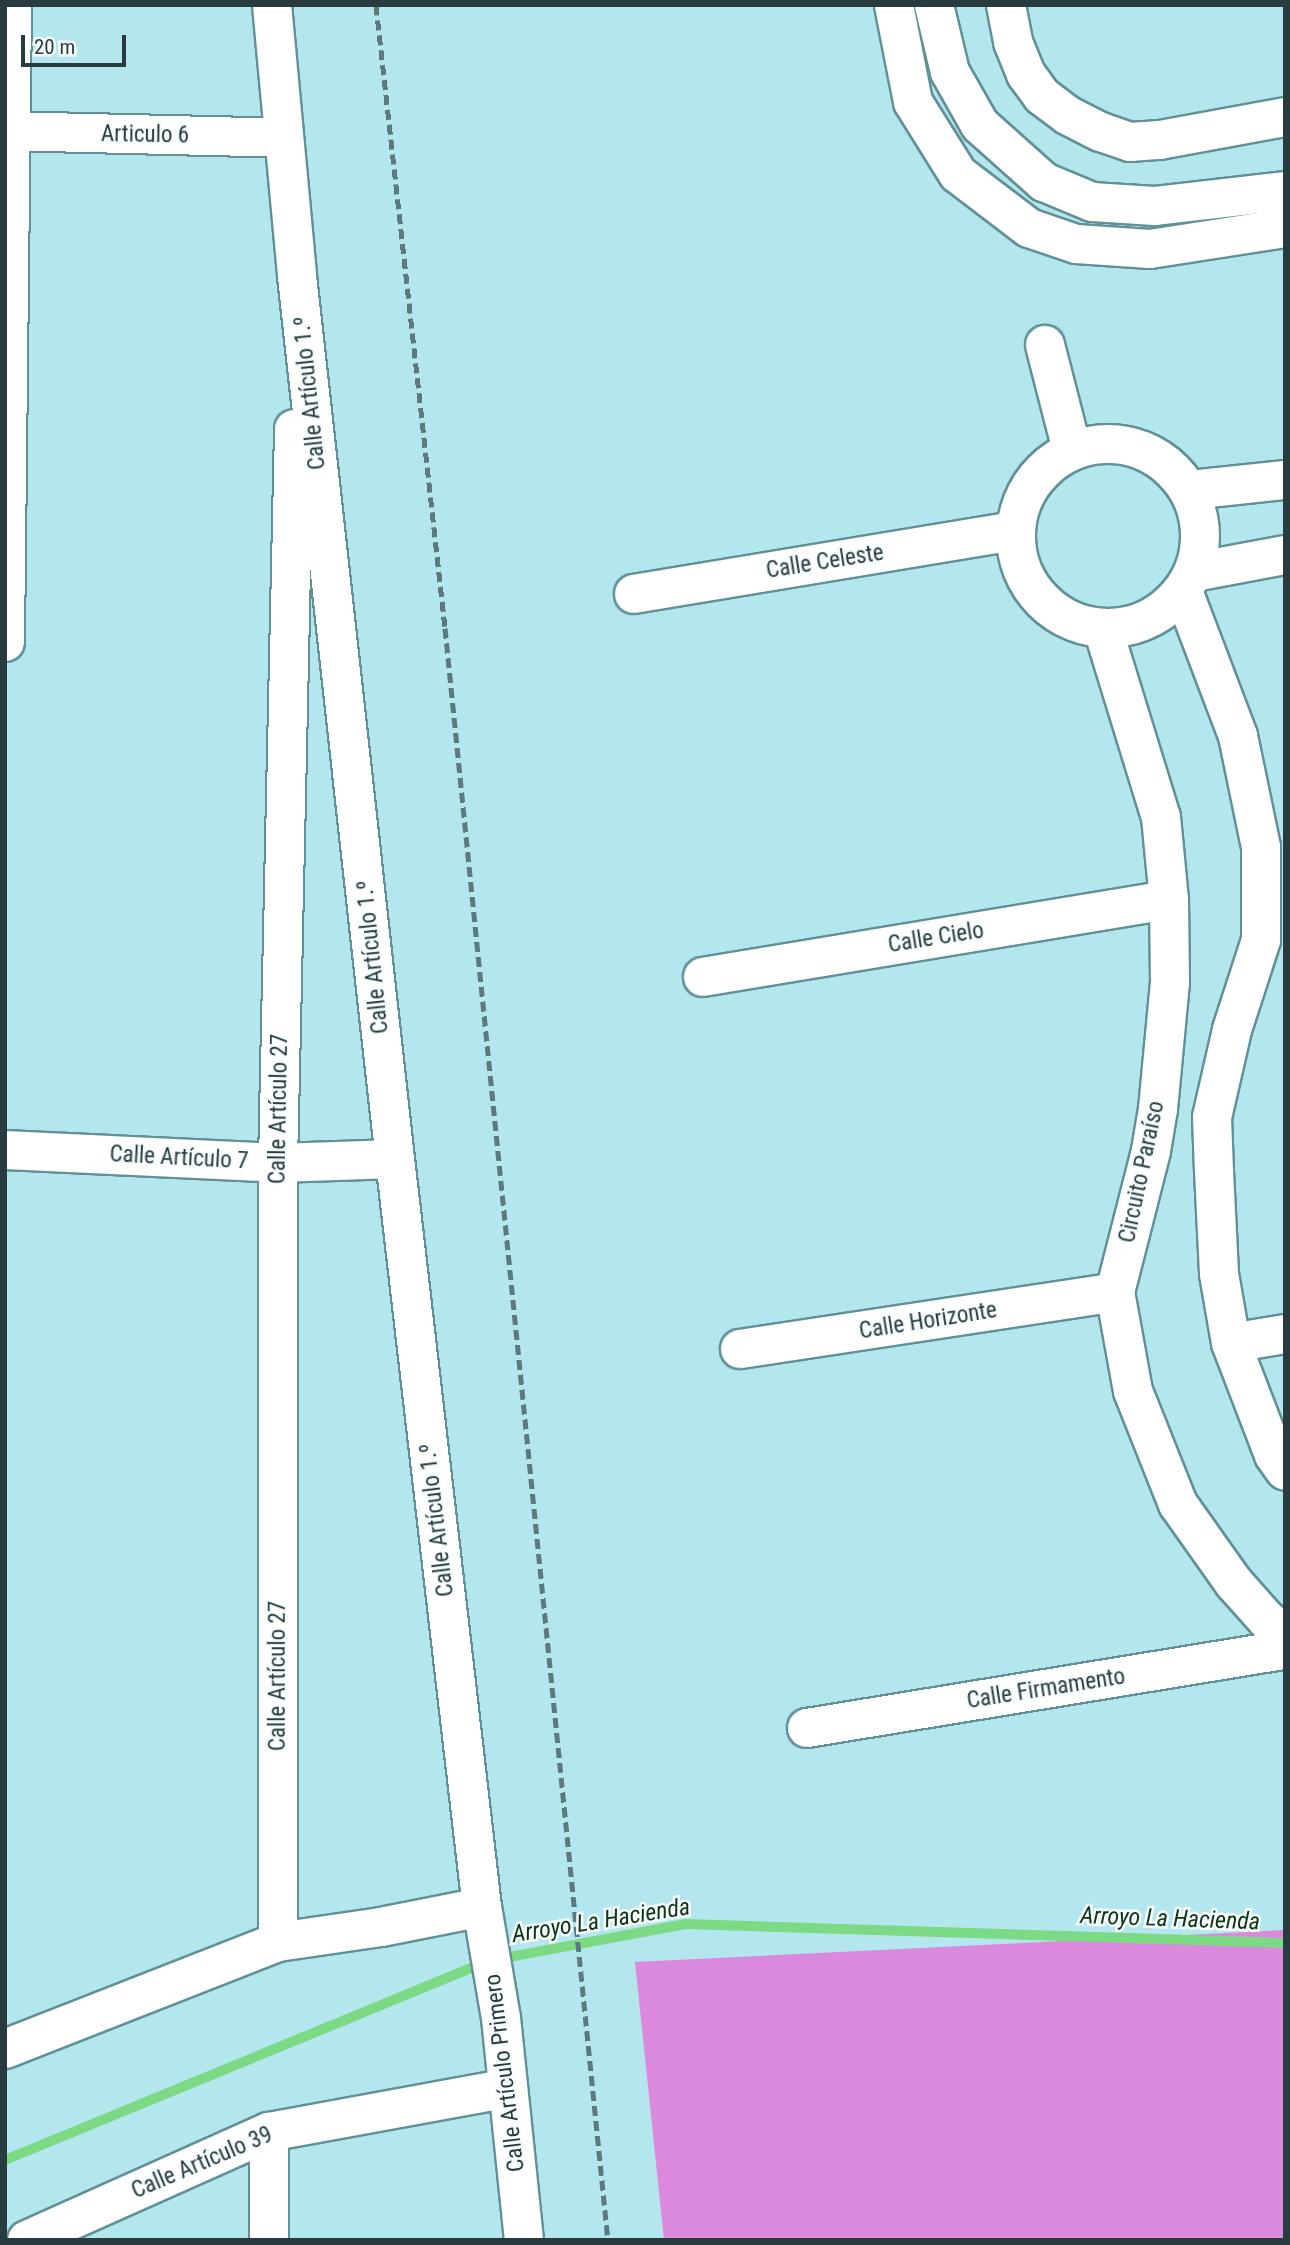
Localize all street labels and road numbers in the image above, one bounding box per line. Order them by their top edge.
street label: Articulo 6 [101,120,189,150]
street label: Calle Artículo 1.º [288,315,332,471]
street label: Calle Celeste [764,539,886,585]
street label: Calle Artículo 1.º [351,879,395,1035]
street label: Calle Cielo [886,917,986,959]
street label: Calle Artículo 27 [264,1034,294,1184]
street label: Circuito Paraíso [1114,1099,1170,1245]
street label: Calle Artículo 7 [109,1141,249,1175]
street label: Calle Horizonte [857,1297,999,1345]
street label: Calle Artículo 1.º [414,1442,460,1598]
street label: Calle Artículo 27 [264,1601,292,1751]
street label: Calle Firmamento [965,1663,1127,1715]
street label: Calle Artículo Primero [479,1973,531,2173]
street label: Calle Artículo 39 [127,2121,277,2205]

